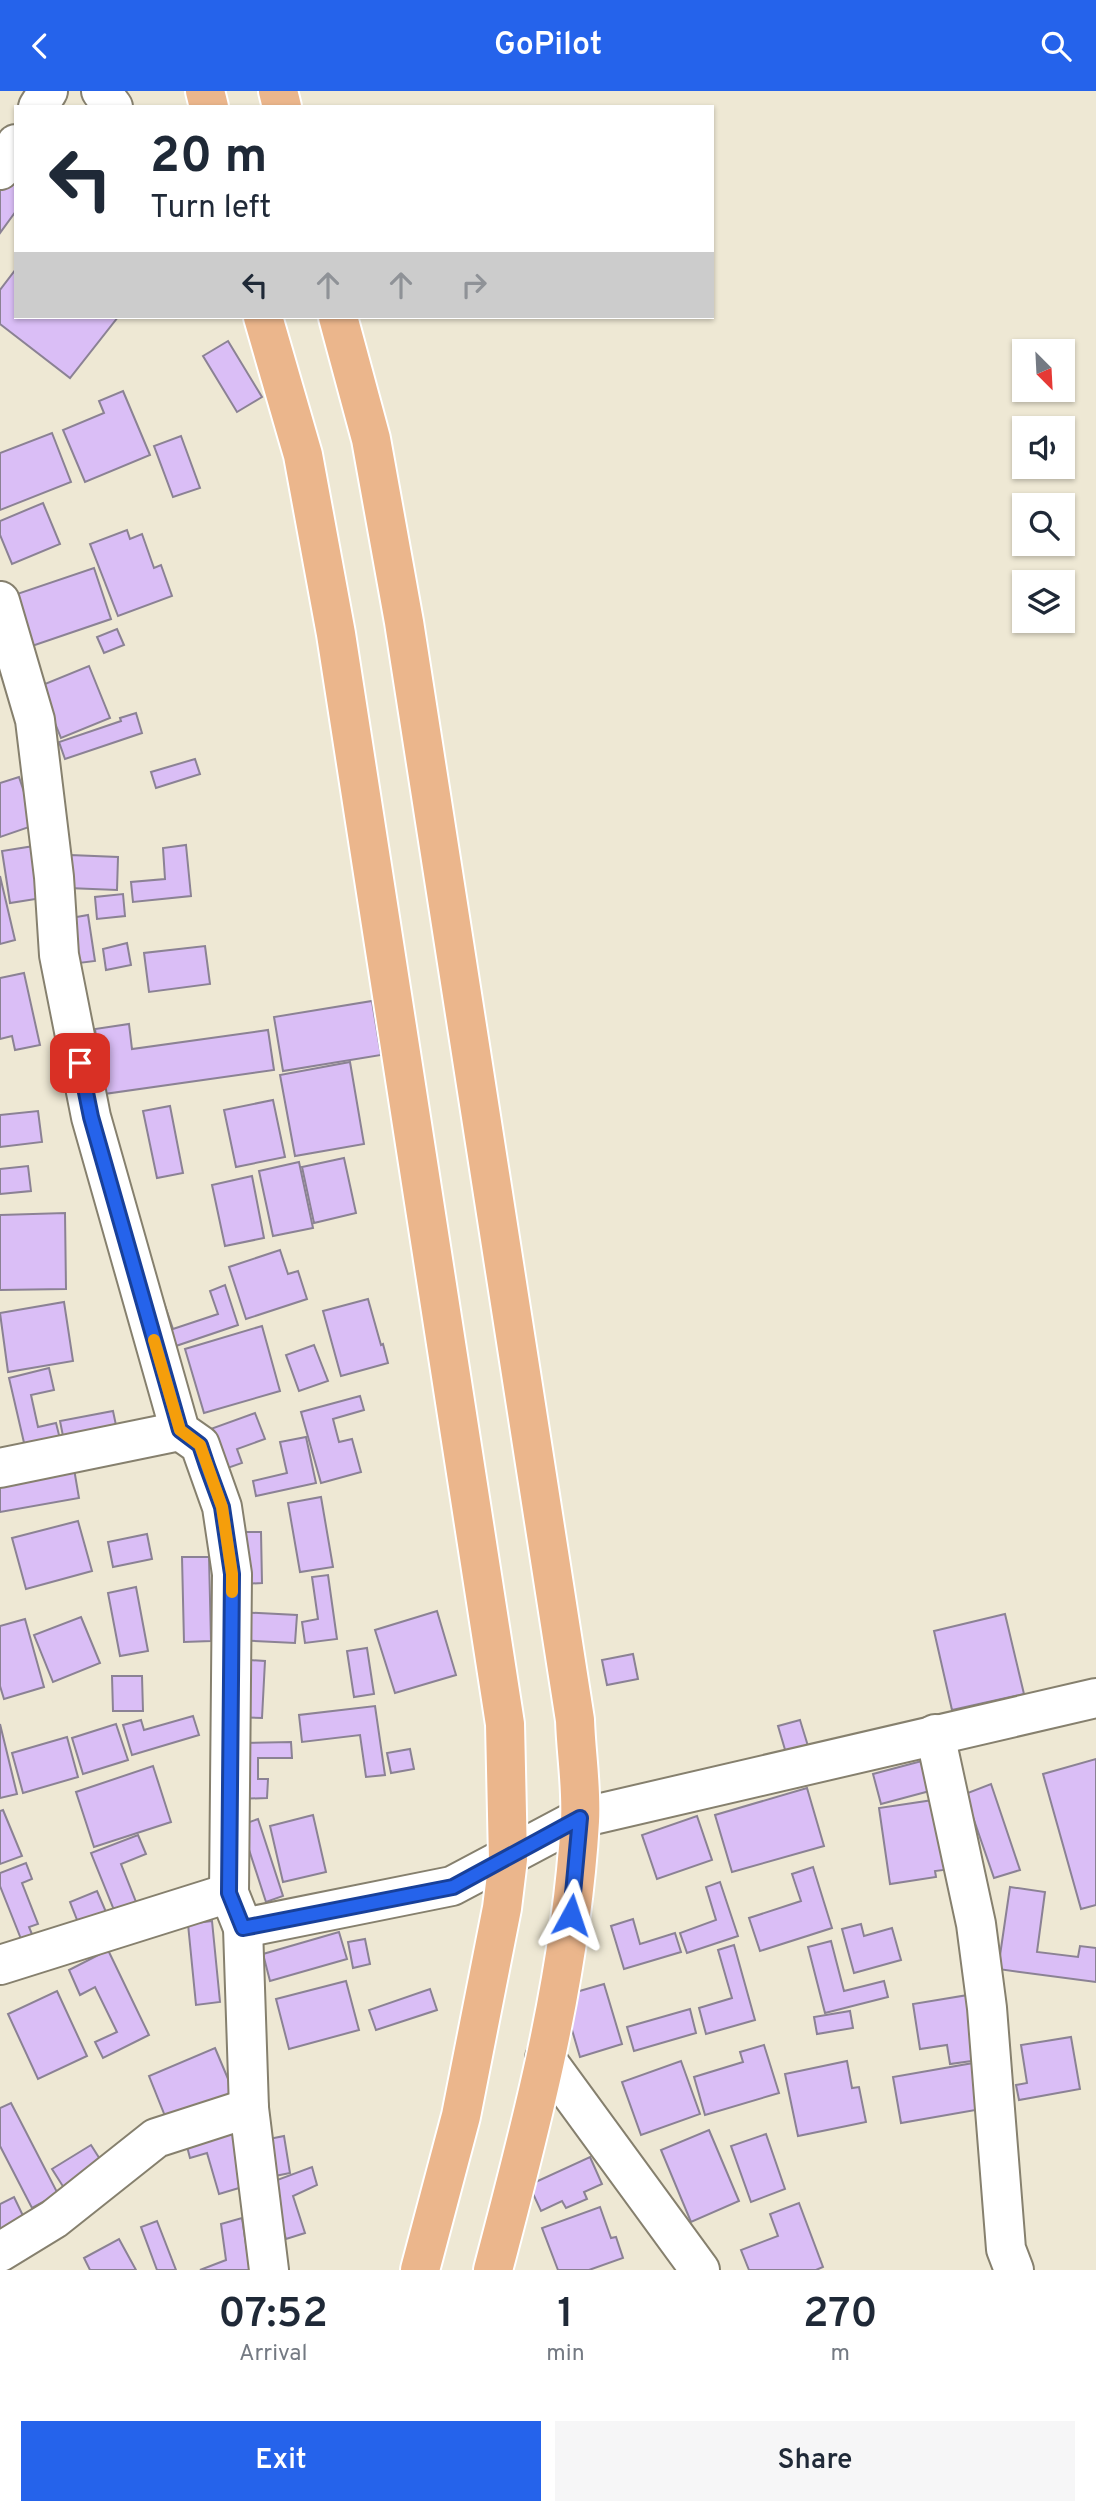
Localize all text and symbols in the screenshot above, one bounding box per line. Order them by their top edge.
text: GoPilot [494,26,602,66]
icon: back [21,27,59,65]
icon: search [1037,27,1075,65]
text: 20 m [150,128,267,190]
icon: left [35,133,126,224]
text: Turn left [150,189,271,229]
icon: left [236,266,274,304]
icon: ahead [309,266,347,304]
icon: ahead [382,266,420,304]
icon: right [455,266,493,304]
north arrow [1012,339,1074,403]
map controls [1012,339,1075,633]
button: sound [1012,416,1075,479]
button: search [1012,493,1075,556]
button: layers [1012,570,1075,633]
pin [50,1033,110,1093]
icon: arrive [61,1044,99,1082]
position arrow [534,1878,608,1952]
text: 07:52 [218,2289,328,2342]
text: 1 [557,2289,574,2342]
text: 270 [803,2289,878,2342]
text: Arrival [239,2340,307,2369]
text: min [546,2340,585,2369]
text: m [831,2340,850,2369]
button: Exit [21,2421,541,2501]
button: Share [555,2421,1075,2501]

